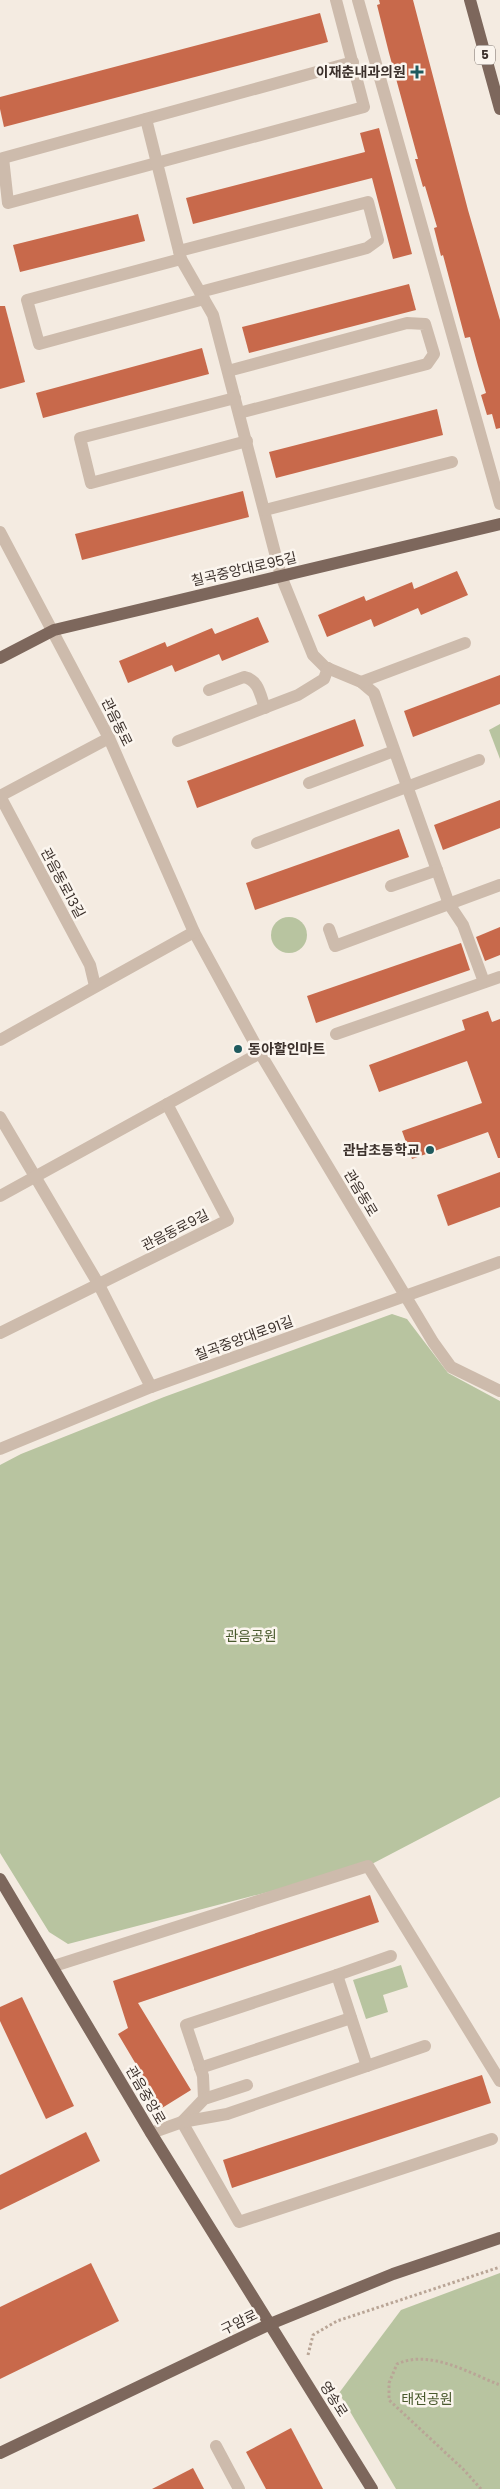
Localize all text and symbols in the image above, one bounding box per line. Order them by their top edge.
road number: 5 [475,46,495,64]
place label: 이재춘내과의원 [316,62,406,82]
marker: 이재춘내과의원 [410,65,424,79]
street label: 칠곡중앙대로95길 [189,547,299,591]
street label: 관음동로 [97,694,137,750]
street label: 관음동로13길 [36,844,90,922]
place label: 동아할인마트 [248,1039,325,1059]
marker: 동아할인마트 [232,1043,244,1055]
place label: 관남초등학교 [343,1140,420,1160]
marker: 관남초등학교 [424,1144,436,1156]
street label: 관음동로 [339,1166,383,1220]
street label: 관음동로9길 [138,1204,212,1256]
street label: 칠곡중앙대로91길 [192,1311,296,1365]
park label: 관음공원 [225,1626,277,1646]
street label: 관음중앙로 [121,2062,171,2128]
street label: 구암로 [217,2304,261,2339]
street label: 영송로 [315,2377,353,2421]
park label: 태전공원 [401,2389,453,2409]

